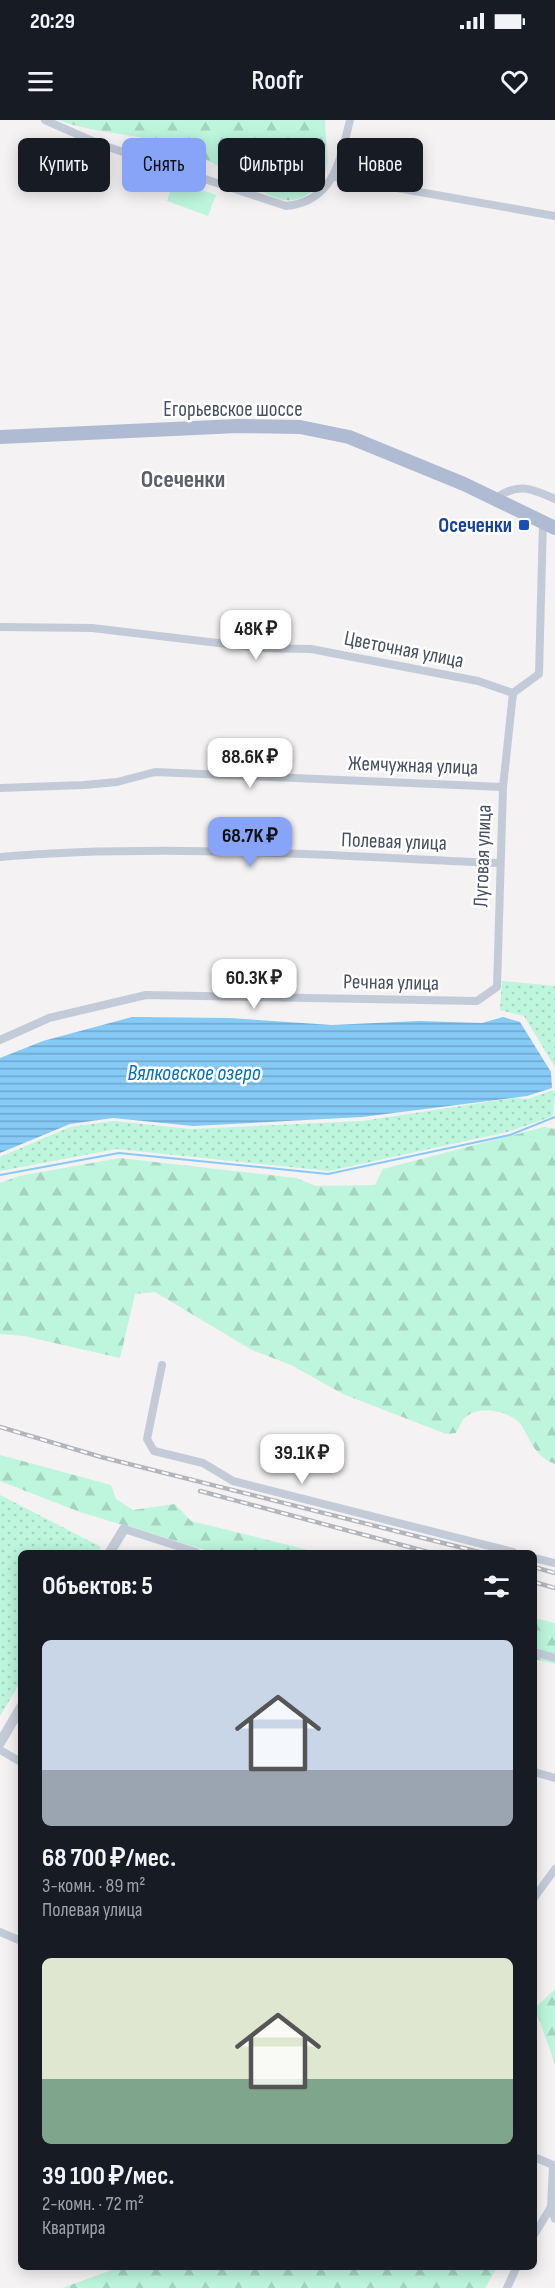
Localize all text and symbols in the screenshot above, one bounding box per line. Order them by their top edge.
text: 20:29 [30,8,75,35]
icon: menu [24,65,57,98]
text: Roofr [252,65,303,97]
icon: heart [498,65,531,98]
chip: Купить [18,138,110,192]
chip: Снять [122,138,206,192]
chip: Фильтры [218,138,325,192]
chip: Новое [337,138,423,192]
street label: Егорьевское шоссе [163,397,303,422]
district label: Осеченки [141,465,225,494]
place label: Осеченки [438,513,512,538]
marker: Осеченки [517,518,531,532]
pin: 48K ₽ [214,610,298,661]
text: 48K ₽ [234,617,278,641]
street label: Цветочная улица [342,626,466,673]
pin: 88.6K ₽ [195,738,305,789]
text: 88.6K ₽ [221,745,279,769]
street label: Жемчужная улица [347,751,479,780]
street label: Луговая улица [468,804,497,908]
pin: 68.7K ₽ [195,817,305,868]
text: 68.7K ₽ [222,824,278,848]
street label: Полевая улица [341,827,447,856]
pin: 60.3K ₽ [199,959,309,1010]
text: 60.3K ₽ [226,966,282,990]
street label: Речная улица [343,969,439,996]
water label: Вялковское озеро [127,1060,261,1087]
pin: 39.1K ₽ [247,1434,357,1485]
text: 39.1K ₽ [274,1441,330,1465]
icon: filters [480,1570,513,1603]
text: Объектов: 5 [42,1571,153,1602]
icon: home [224,1679,332,1787]
text: 68 700 ₽/мес. [42,1843,176,1874]
text: 3-комн. · 89 m² [42,1874,145,1898]
text: Полевая улица [42,1898,142,1922]
icon: home [224,1997,332,2105]
text: 39 100 ₽/мес. [42,2161,175,2192]
text: 2-комн. · 72 m² [42,2192,144,2216]
text: Квартира [42,2216,106,2240]

